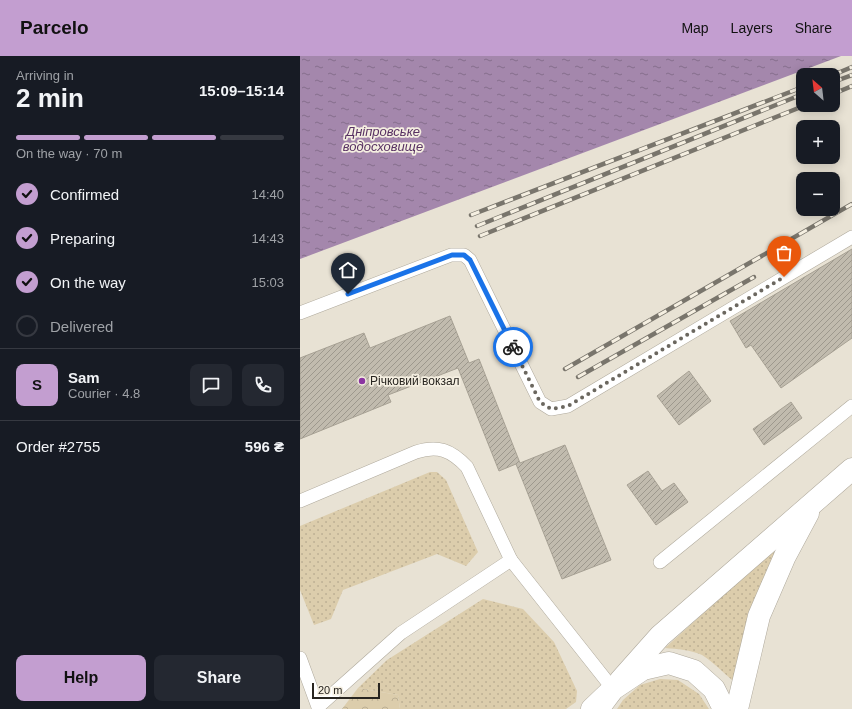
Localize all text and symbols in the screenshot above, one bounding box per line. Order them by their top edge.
text: Parcelo [20,17,89,38]
text: Map [681,20,709,36]
text: Layers [731,20,773,36]
text: Share [795,20,832,36]
text: Arriving in [16,68,74,83]
north arrow [796,68,840,112]
map controls [796,68,840,216]
text: 15:09–15:14 [199,82,284,99]
text: 2 min [16,83,84,113]
button: + [796,120,840,164]
water label: Дніпровське водосховище [343,124,423,154]
text: On the way · 70 m [16,146,122,161]
button: − [796,172,840,216]
icon: check [16,183,38,205]
text: Confirmed [50,186,119,203]
text: 14:40 [251,187,284,202]
icon: check [16,227,38,249]
text: Preparing [50,230,115,247]
text: 14:43 [251,231,284,246]
pin [767,236,801,277]
icon: bag [773,242,795,264]
pin [331,253,365,294]
icon: home [337,259,359,281]
icon: check [16,271,38,293]
text: On the way [50,274,126,291]
text: 15:03 [251,275,284,290]
text: Delivered [50,318,113,335]
courier [493,327,533,367]
icon: bike [502,336,524,358]
button: chat [190,364,232,406]
button: phone [242,364,284,406]
text: Sam [68,369,100,386]
place label: Річковий вокзал [370,374,460,388]
text: S [32,376,42,393]
marker: Річковий вокзал [357,376,367,386]
text: Courier · 4.8 [68,386,140,401]
text: Order #2755 [16,438,100,455]
text: 596 ₴ [245,438,284,455]
button: Help [16,655,146,701]
button: Share [154,655,284,701]
scale bar [312,681,380,700]
text: 20 m [318,684,342,696]

